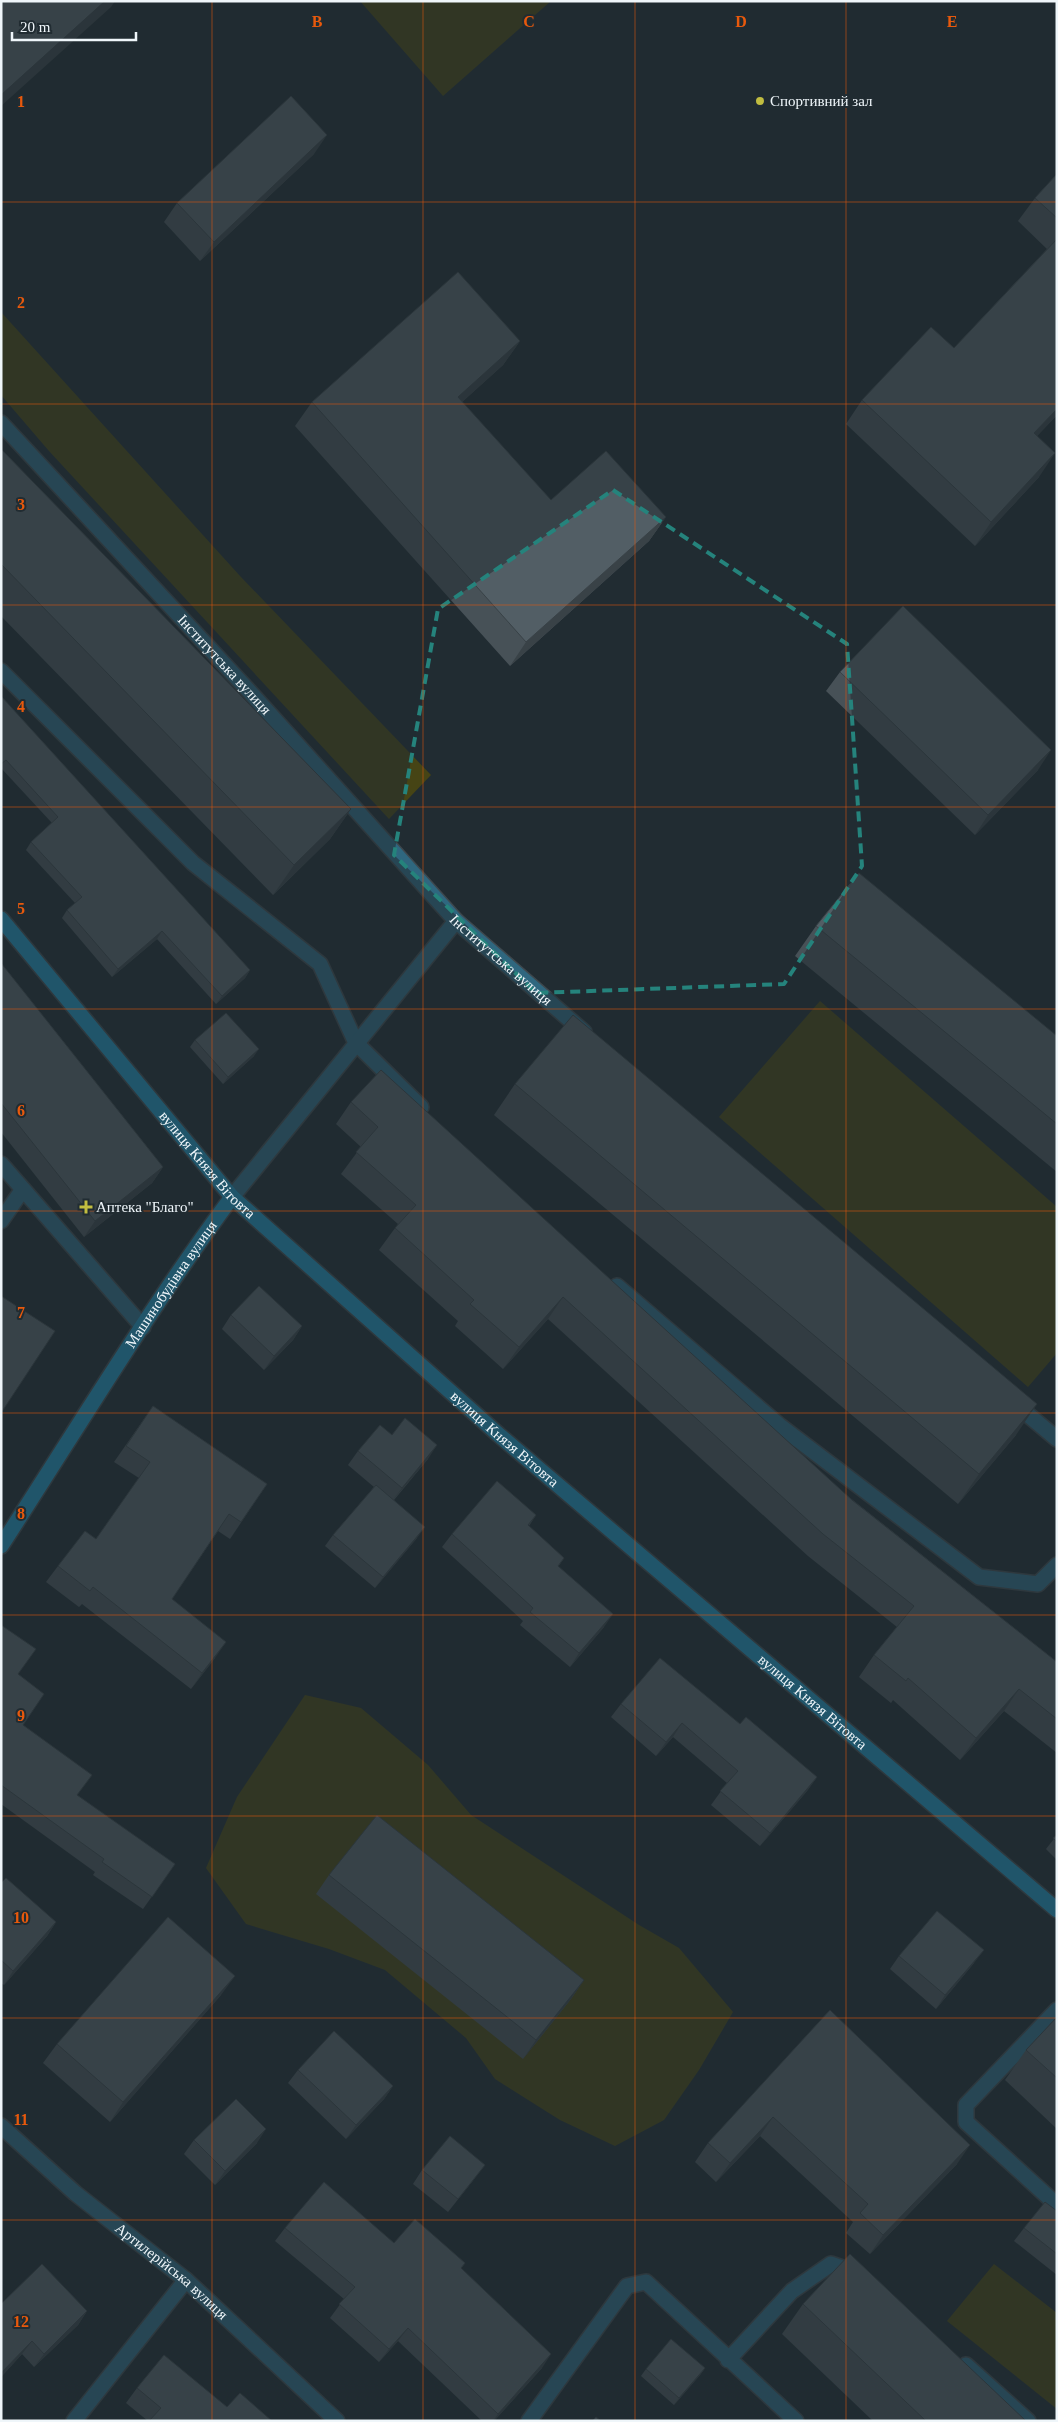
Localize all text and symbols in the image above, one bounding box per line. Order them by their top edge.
scale bar [12,10,136,42]
text: B [312,13,323,30]
text: C [523,13,535,30]
text: D [735,13,747,30]
text: E [947,13,957,30]
text: 20 m [20,19,51,35]
text: 1 [17,93,25,110]
place label: Спортивний зал [770,93,873,109]
marker: Спортивний зал [754,95,766,107]
text: 2 [17,294,25,311]
text: 3 [17,496,25,513]
street label: Інститутська вулиця [175,611,274,718]
text: 4 [17,698,25,715]
text: 5 [17,900,25,917]
street label: Інститутська вулиця [446,912,555,1009]
text: 6 [17,1102,25,1119]
street label: вулиця Князя Вітовта [156,1108,259,1222]
place label: Аптека "Благо" [96,1199,194,1215]
marker: Аптека "Благо" [80,1201,92,1213]
street label: Машинобудівна вулиця [122,1218,220,1351]
text: 7 [17,1304,25,1321]
street label: вулиця Князя Вітовта [448,1388,562,1490]
text: 8 [17,1505,25,1522]
street label: вулиця Князя Вітовта [755,1651,870,1753]
text: 9 [17,1707,25,1724]
text: 10 [13,1909,29,1926]
text: 11 [13,2111,29,2128]
street label: Артилерійська вулиця [112,2220,231,2323]
text: 12 [13,2313,29,2330]

